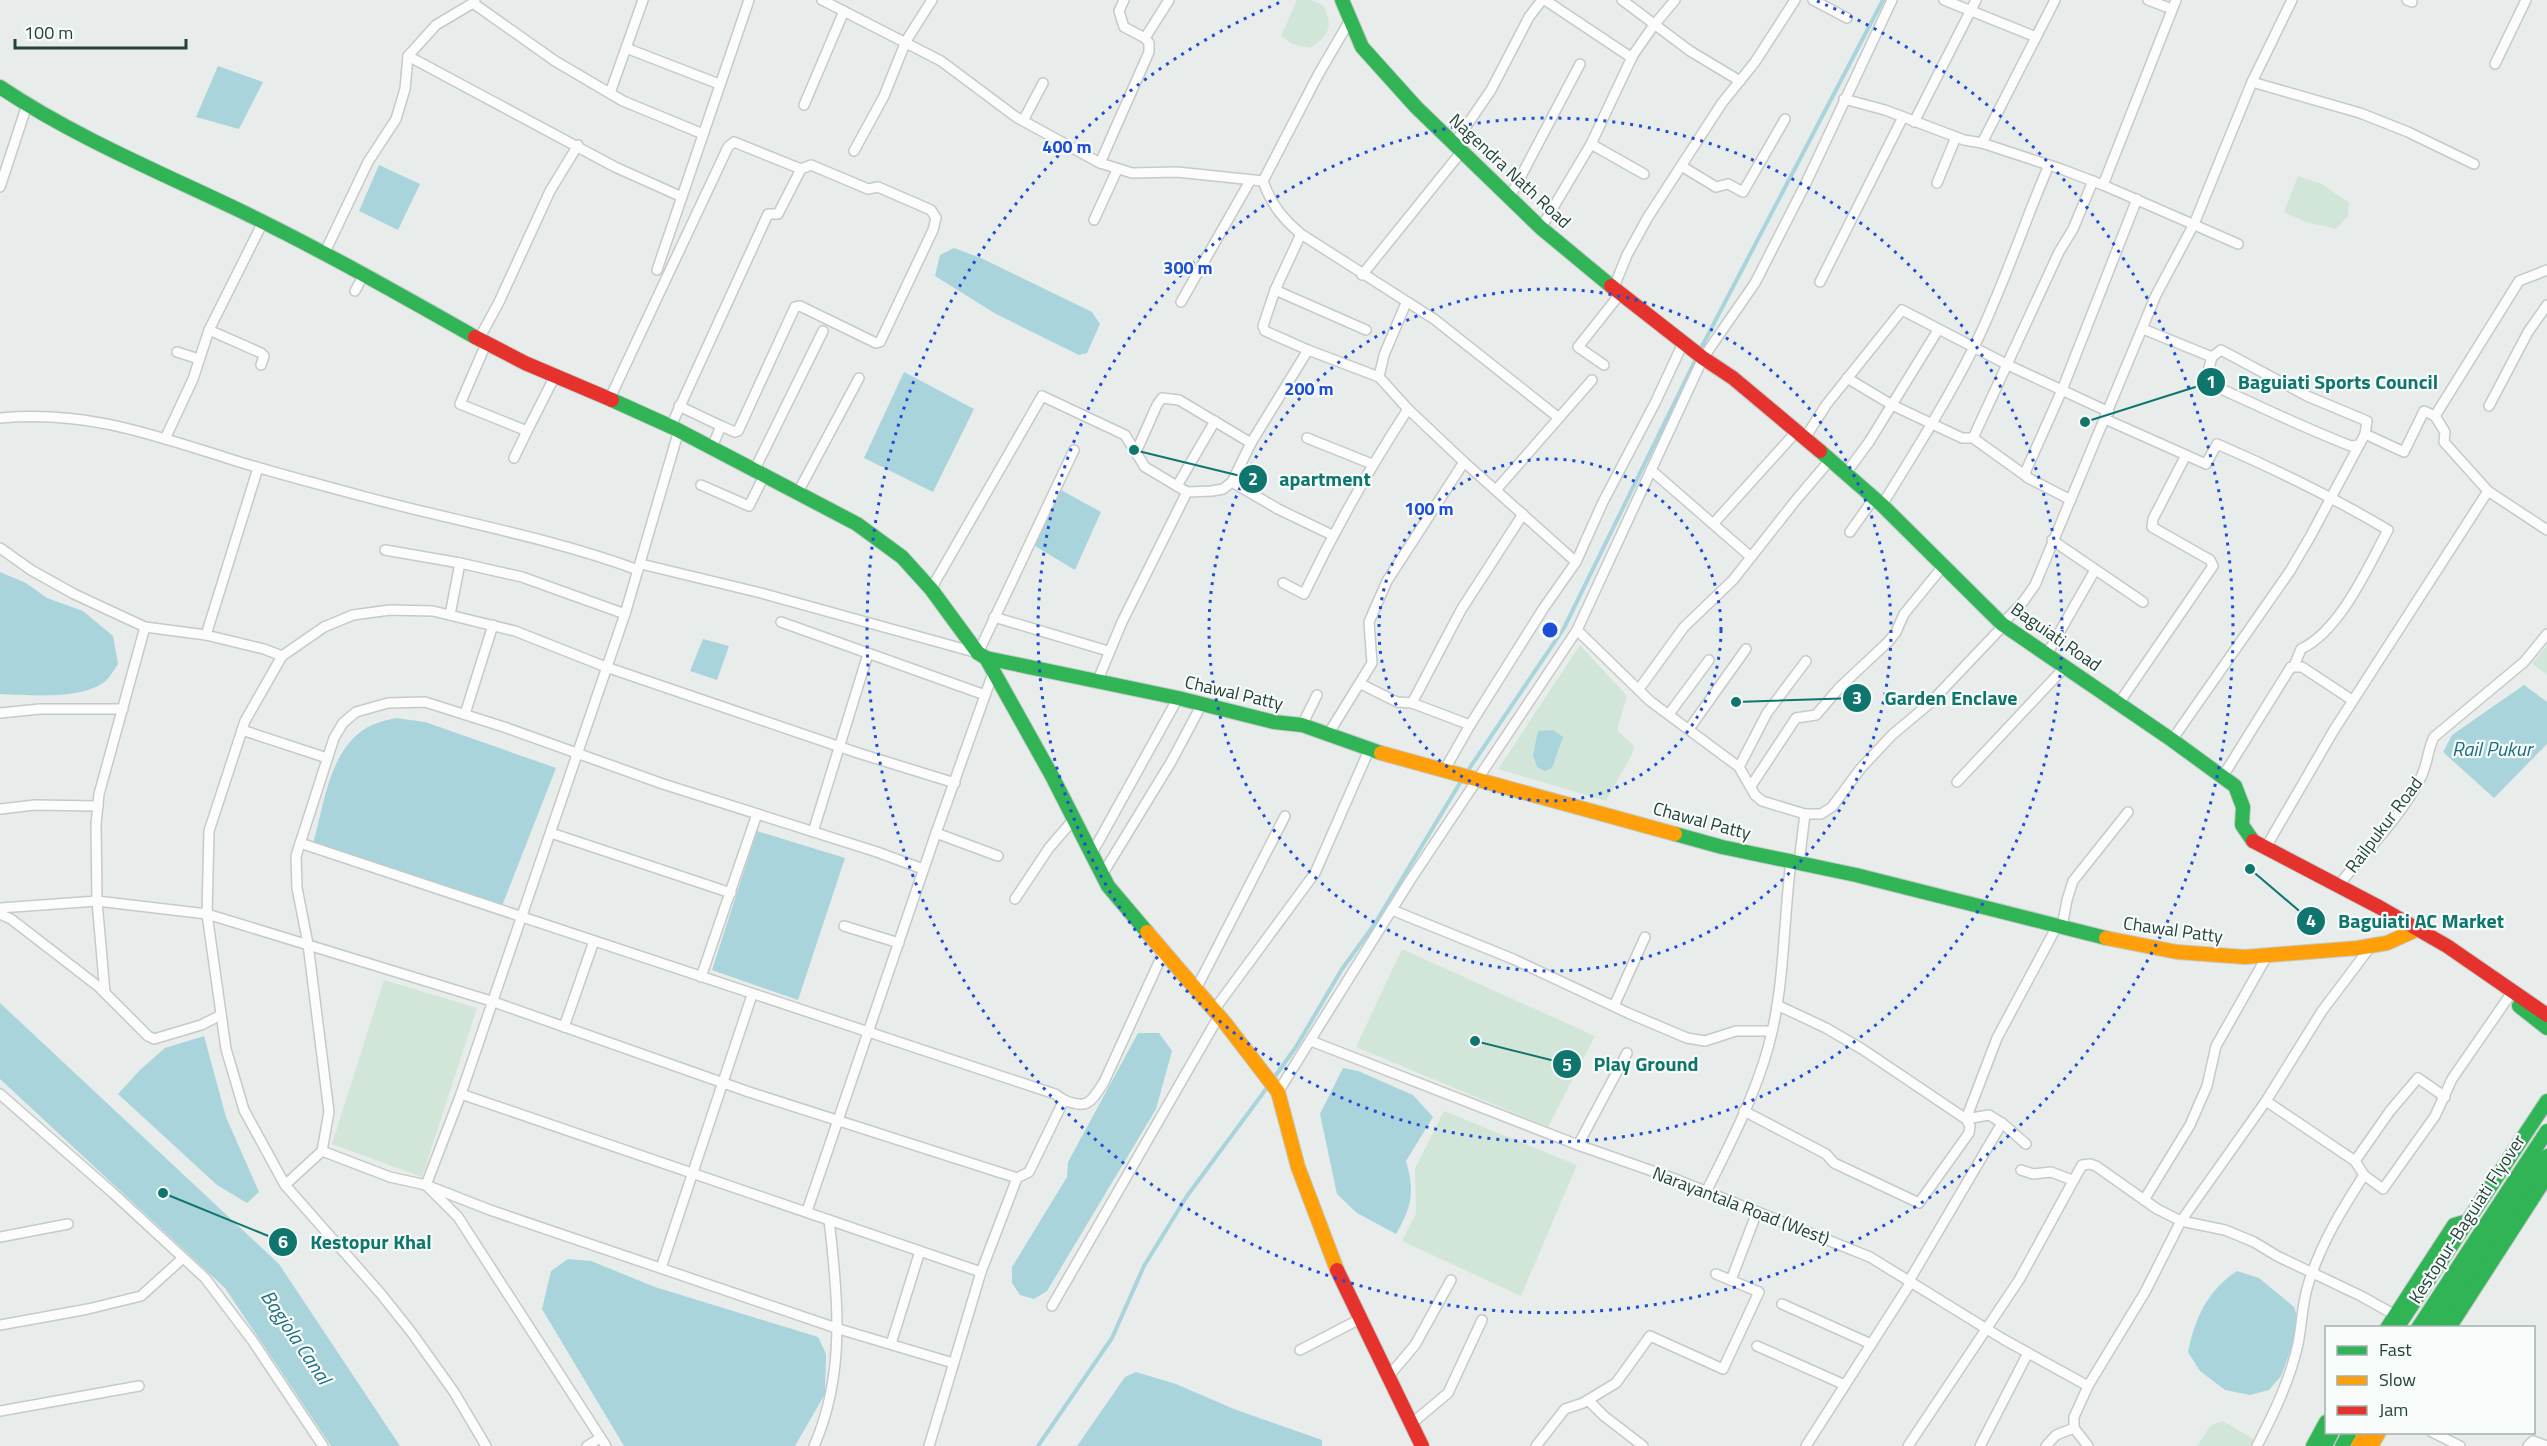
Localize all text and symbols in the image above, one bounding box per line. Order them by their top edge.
scale bar [15,12,186,50]
text: 100 m [24,19,73,46]
street label: Nagendra Nath Road [1443,107,1577,234]
text: 400 m [1042,133,1092,160]
text: 300 m [1163,254,1213,281]
callout: Baguiati Sports Council [2196,363,2450,401]
text: Baguiati Sports Council [2238,366,2438,397]
text: 1 [2206,368,2216,395]
text: 200 m [1284,375,1334,402]
callout: apartment [1238,460,1383,498]
text: apartment [1279,463,1371,494]
text: 2 [1248,465,1258,492]
text: 100 m [1404,495,1454,522]
street label: Baguiati Road [2006,595,2107,678]
centre of rings [1540,620,1560,640]
street label: Chawal Patty [1182,668,1286,717]
callout: Garden Enclave [1842,679,2029,717]
text: Garden Enclave [1884,682,2018,713]
text: 3 [1852,684,1862,711]
water label: Rail Pukur [2452,733,2535,764]
street label: Railpukur Road [2338,771,2429,879]
street label: Chawal Patty [1650,795,1754,847]
callout: Baguiati AC Market [2296,902,2516,940]
text: Baguiati AC Market [2338,905,2504,936]
text: 4 [2306,907,2316,934]
street label: Chawal Patty [2122,909,2225,950]
callout: Play Ground [1552,1045,1711,1083]
text: Play Ground [1593,1048,1699,1079]
text: 5 [1562,1051,1572,1078]
street label: Kestopur-Baguiati Flyover [2402,1129,2532,1309]
street label: Narayantala Road (West) [1649,1159,1834,1252]
callout: Kestopur Khal [268,1223,443,1261]
text: Kestopur Khal [310,1226,432,1257]
text: 6 [278,1228,288,1255]
water label: Bagjola Canal [253,1283,341,1392]
legend [2325,1326,2535,1434]
text: Fast [2379,1336,2412,1363]
text: Slow [2379,1366,2416,1393]
text: Jam [2379,1396,2408,1423]

